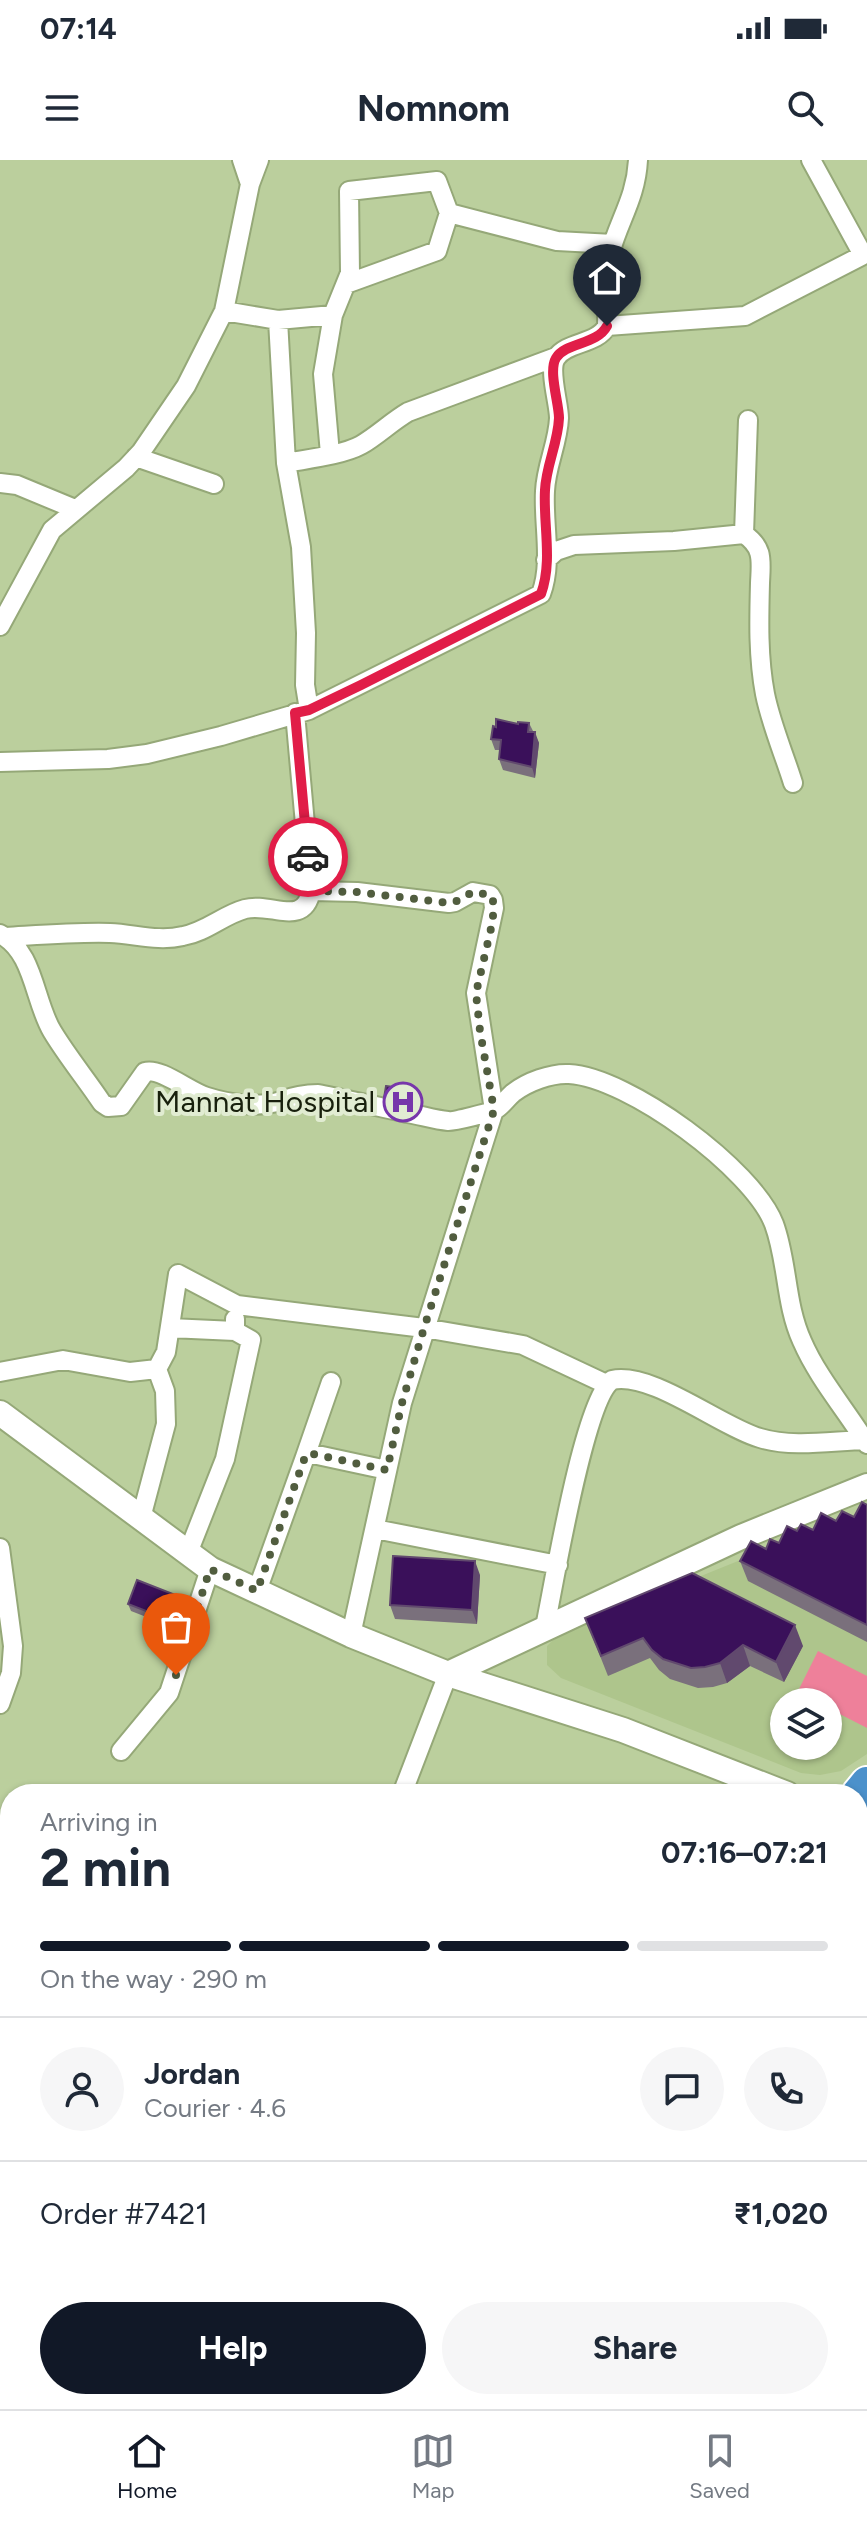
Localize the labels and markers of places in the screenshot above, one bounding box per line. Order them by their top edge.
pin [573,244,641,326]
hospital icon: Mannat Hospital [382,1081,424,1123]
place label: Mannat Hospital [155,1083,375,1120]
pin [142,1593,210,1675]

